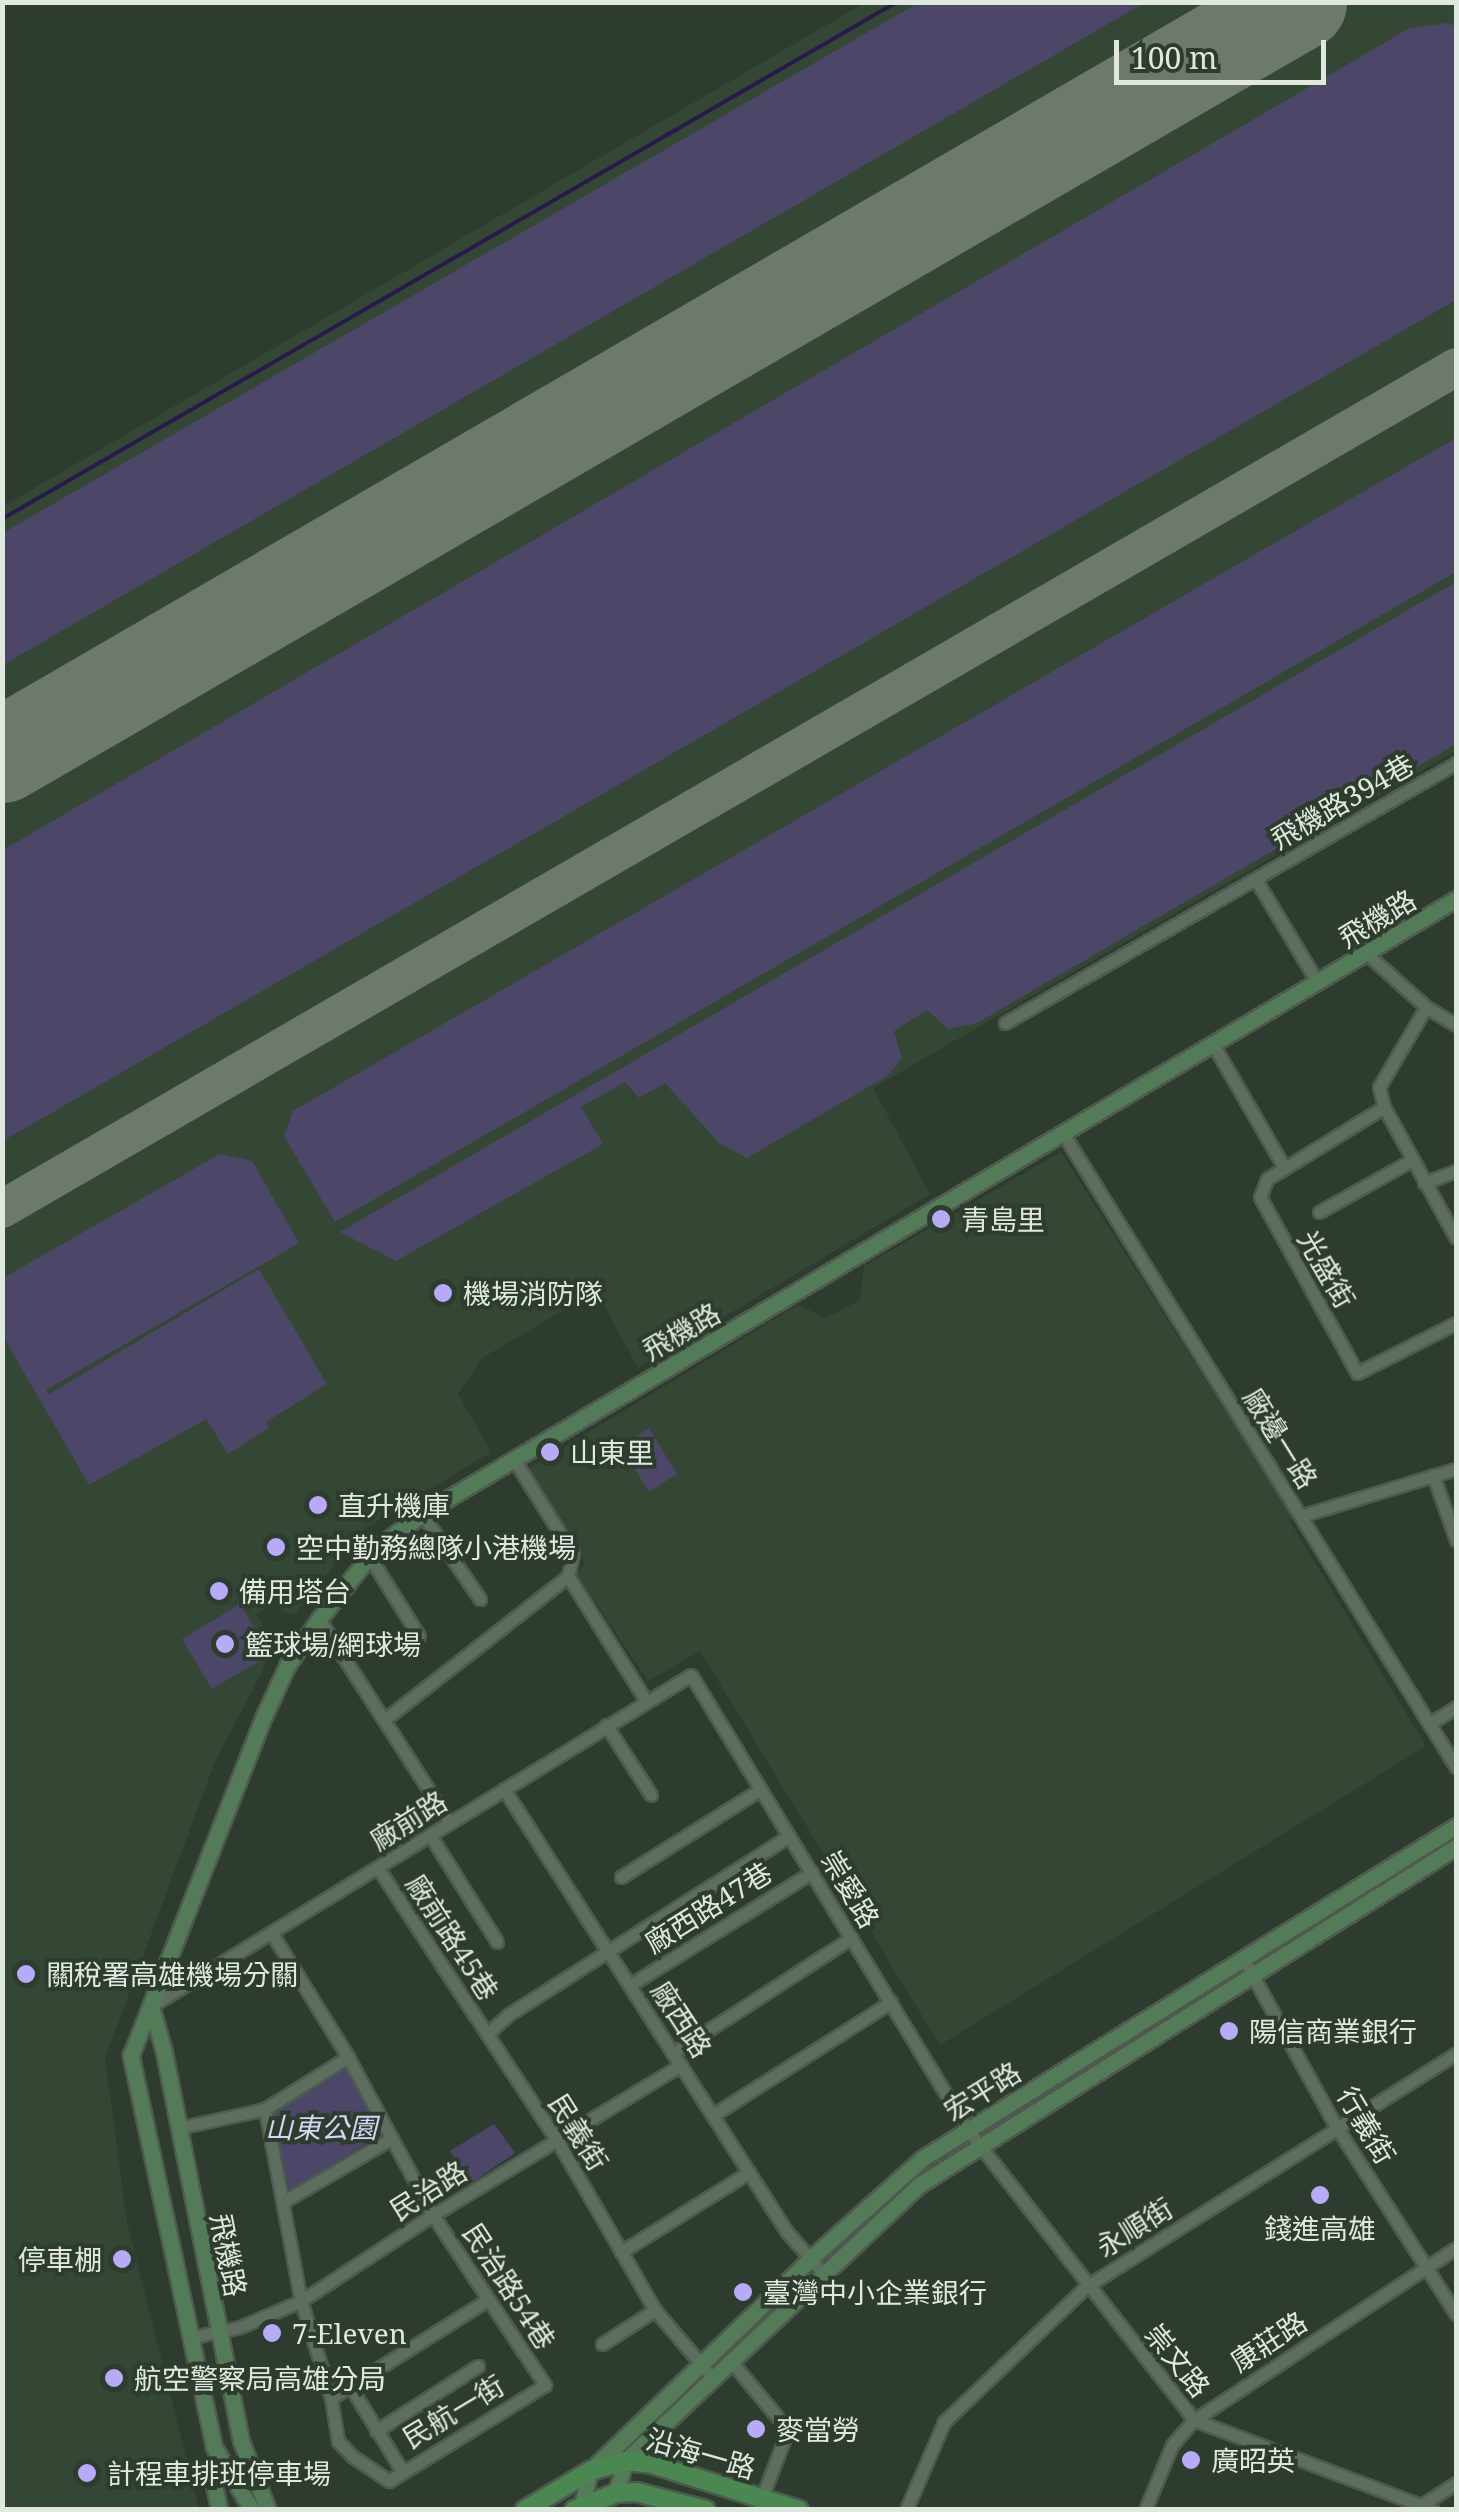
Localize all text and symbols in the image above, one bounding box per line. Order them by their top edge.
scale bar [1119,20,1332,82]
text: 100 m [1131,37,1217,78]
street label: 飛機路394巷 [1265,747,1419,855]
street label: 飛機路 [1332,882,1422,954]
place label: 青島里 [961,1202,1045,1236]
marker: 青島里 [930,1208,952,1230]
street label: 光盛街 [1291,1224,1363,1314]
place label: 機場消防隊 [463,1276,603,1310]
marker: 機場消防隊 [432,1282,454,1304]
street label: 飛機路 [636,1295,726,1367]
street label: 廠邊一路 [1237,1382,1325,1494]
place label: 山東里 [570,1435,654,1469]
marker: 山東里 [539,1441,561,1463]
place label: 直升機庫 [338,1488,450,1522]
marker: 直升機庫 [307,1494,329,1516]
place label: 空中勤務總隊小港機場 [296,1530,576,1564]
marker: 空中勤務總隊小港機場 [265,1536,287,1558]
place label: 備用塔台 [239,1574,351,1608]
marker: 備用塔台 [208,1580,230,1602]
place label: 籃球場/網球場 [245,1627,421,1661]
marker: 籃球場/網球場 [214,1633,236,1655]
street label: 廠前路 [363,1783,453,1857]
street label: 崇愛路 [815,1844,887,1934]
street label: 廠西路47巷 [638,1855,778,1959]
street label: 廠前路45巷 [400,1868,506,2006]
place label: 關稅署高雄機場分關 [46,1957,298,1991]
marker: 關稅署高雄機場分關 [15,1963,37,1985]
street label: 廠西路 [645,1975,719,2063]
place label: 陽信商業銀行 [1249,2014,1417,2048]
marker: 陽信商業銀行 [1218,2020,1240,2042]
street label: 宏平路 [937,2054,1027,2128]
street label: 行義街 [1331,2080,1403,2170]
street label: 民義街 [542,2087,616,2177]
park label: 山東公園 [265,2110,377,2144]
street label: 民治路 [383,2153,473,2227]
marker: 錢進高雄 [1309,2184,1331,2206]
street label: 永順街 [1089,2190,1179,2264]
street label: 飛機路 [204,2211,254,2299]
place label: 錢進高雄 [1264,2211,1376,2245]
street label: 民治路54巷 [457,2217,563,2355]
place label: 停車棚 [18,2242,102,2276]
marker: 停車棚 [111,2248,133,2270]
place label: 臺灣中小企業銀行 [763,2275,987,2309]
marker: 臺灣中小企業銀行 [732,2281,754,2303]
street label: 康莊路 [1224,2304,1312,2378]
place label: 7-Eleven [292,2316,407,2350]
street label: 崇文路 [1139,2317,1217,2403]
marker: 7-Eleven [261,2322,283,2344]
place label: 航空警察局高雄分局 [134,2361,386,2395]
marker: 航空警察局高雄分局 [103,2367,125,2389]
street label: 民航一街 [396,2368,510,2454]
place label: 麥當勞 [776,2412,860,2446]
marker: 麥當勞 [745,2418,767,2440]
street label: 沿海一路 [643,2421,759,2485]
place label: 廣昭英 [1211,2443,1295,2477]
marker: 廣昭英 [1180,2449,1202,2471]
place label: 計程車排班停車場 [107,2456,331,2490]
marker: 計程車排班停車場 [76,2462,98,2484]

